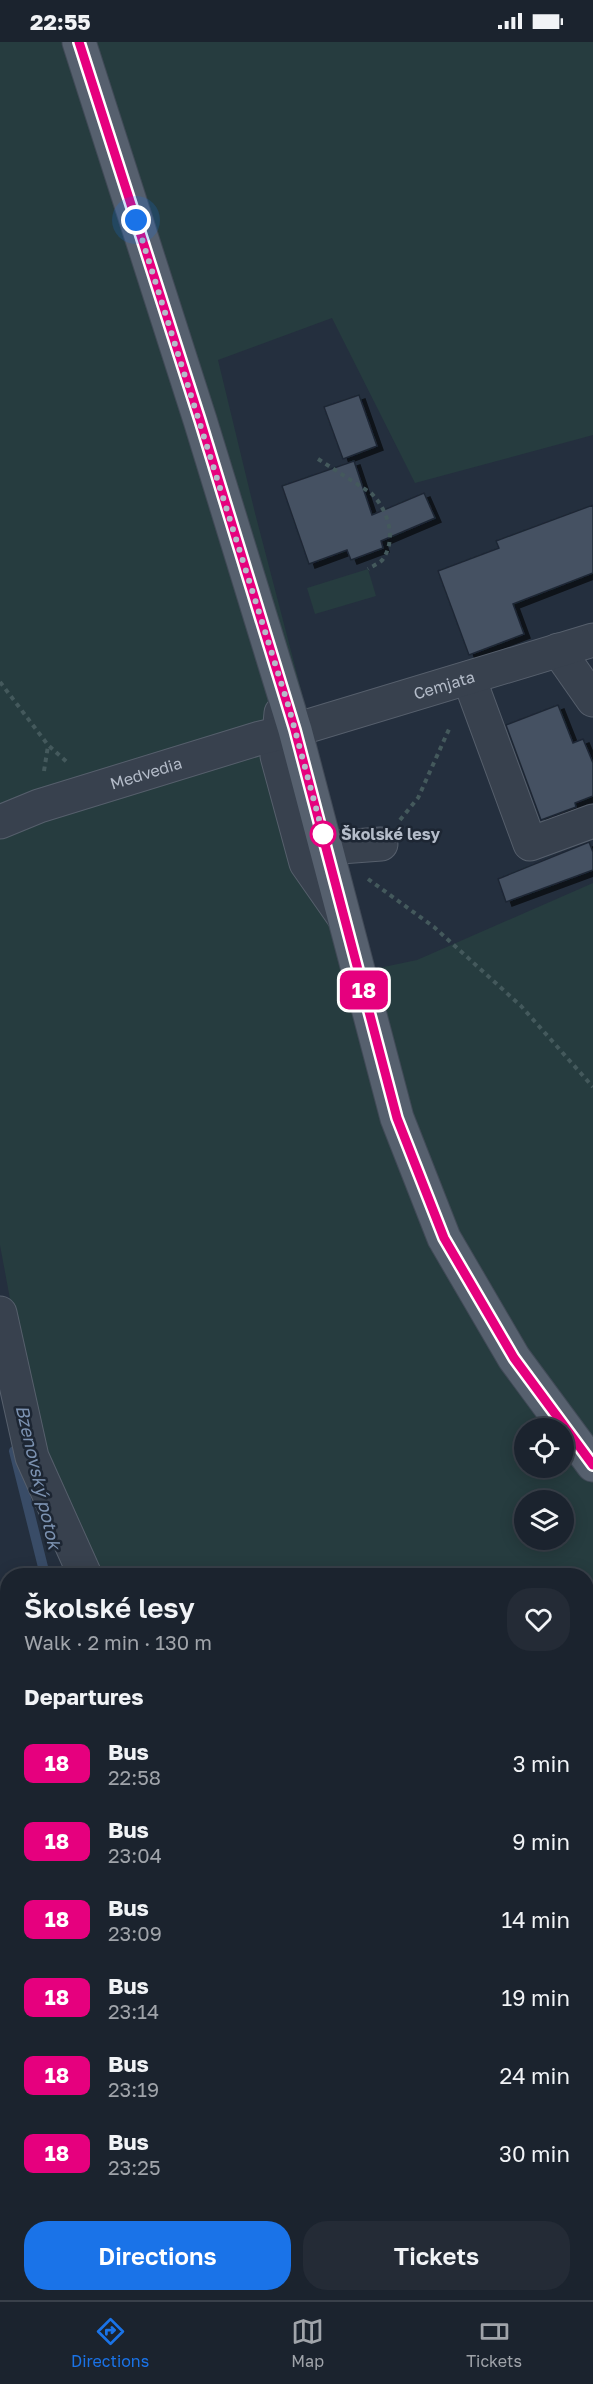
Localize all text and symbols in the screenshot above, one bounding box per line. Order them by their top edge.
text: 22:55 [30,8,91,35]
your location [121,205,151,235]
street label: Cemjata [411,666,477,704]
street label: Medvedia [108,753,184,794]
marker: Školské lesy [310,821,336,847]
place label: Školské lesy [341,824,441,844]
line badge: 18 [337,970,391,1010]
text: 18 [352,977,376,1003]
water label: Bzenovský potok [12,1403,67,1553]
map controls [514,1418,574,1550]
button: locate [514,1418,574,1478]
button: layers [514,1490,574,1550]
button: heart [507,1588,570,1651]
text: Školské lesy [24,1591,195,1624]
text: Walk · 2 min · 130 m [24,1630,212,1654]
text: Departures [24,1683,143,1710]
text: Bus [108,1738,149,1765]
text: 18 [45,1750,69,1776]
text: 3 min [513,1750,570,1777]
text: 22:58 [108,1765,161,1789]
text: Bus [108,1816,149,1843]
text: 18 [45,1828,69,1854]
text: 9 min [512,1828,570,1855]
text: 23:04 [108,1843,162,1867]
text: Bus [108,1894,149,1921]
text: 18 [45,1906,69,1932]
text: 14 min [502,1906,570,1933]
text: 23:09 [108,1921,162,1945]
text: Bus [108,1972,149,1999]
text: 18 [45,1984,69,2010]
text: 19 min [502,1984,570,2011]
text: 23:14 [108,1999,159,2023]
text: Bus [108,2050,149,2077]
text: 18 [45,2062,69,2088]
text: 24 min [499,2062,570,2089]
text: 23:19 [108,2077,159,2101]
text: Bus [108,2128,149,2155]
text: 18 [45,2140,69,2166]
text: 30 min [499,2140,570,2167]
text: 23:25 [108,2155,161,2179]
button: Directions [24,2221,291,2290]
button: Tickets [303,2221,570,2290]
tab: Directions [71,2315,149,2371]
tab: Map [291,2315,324,2371]
tab: Tickets [466,2315,522,2371]

